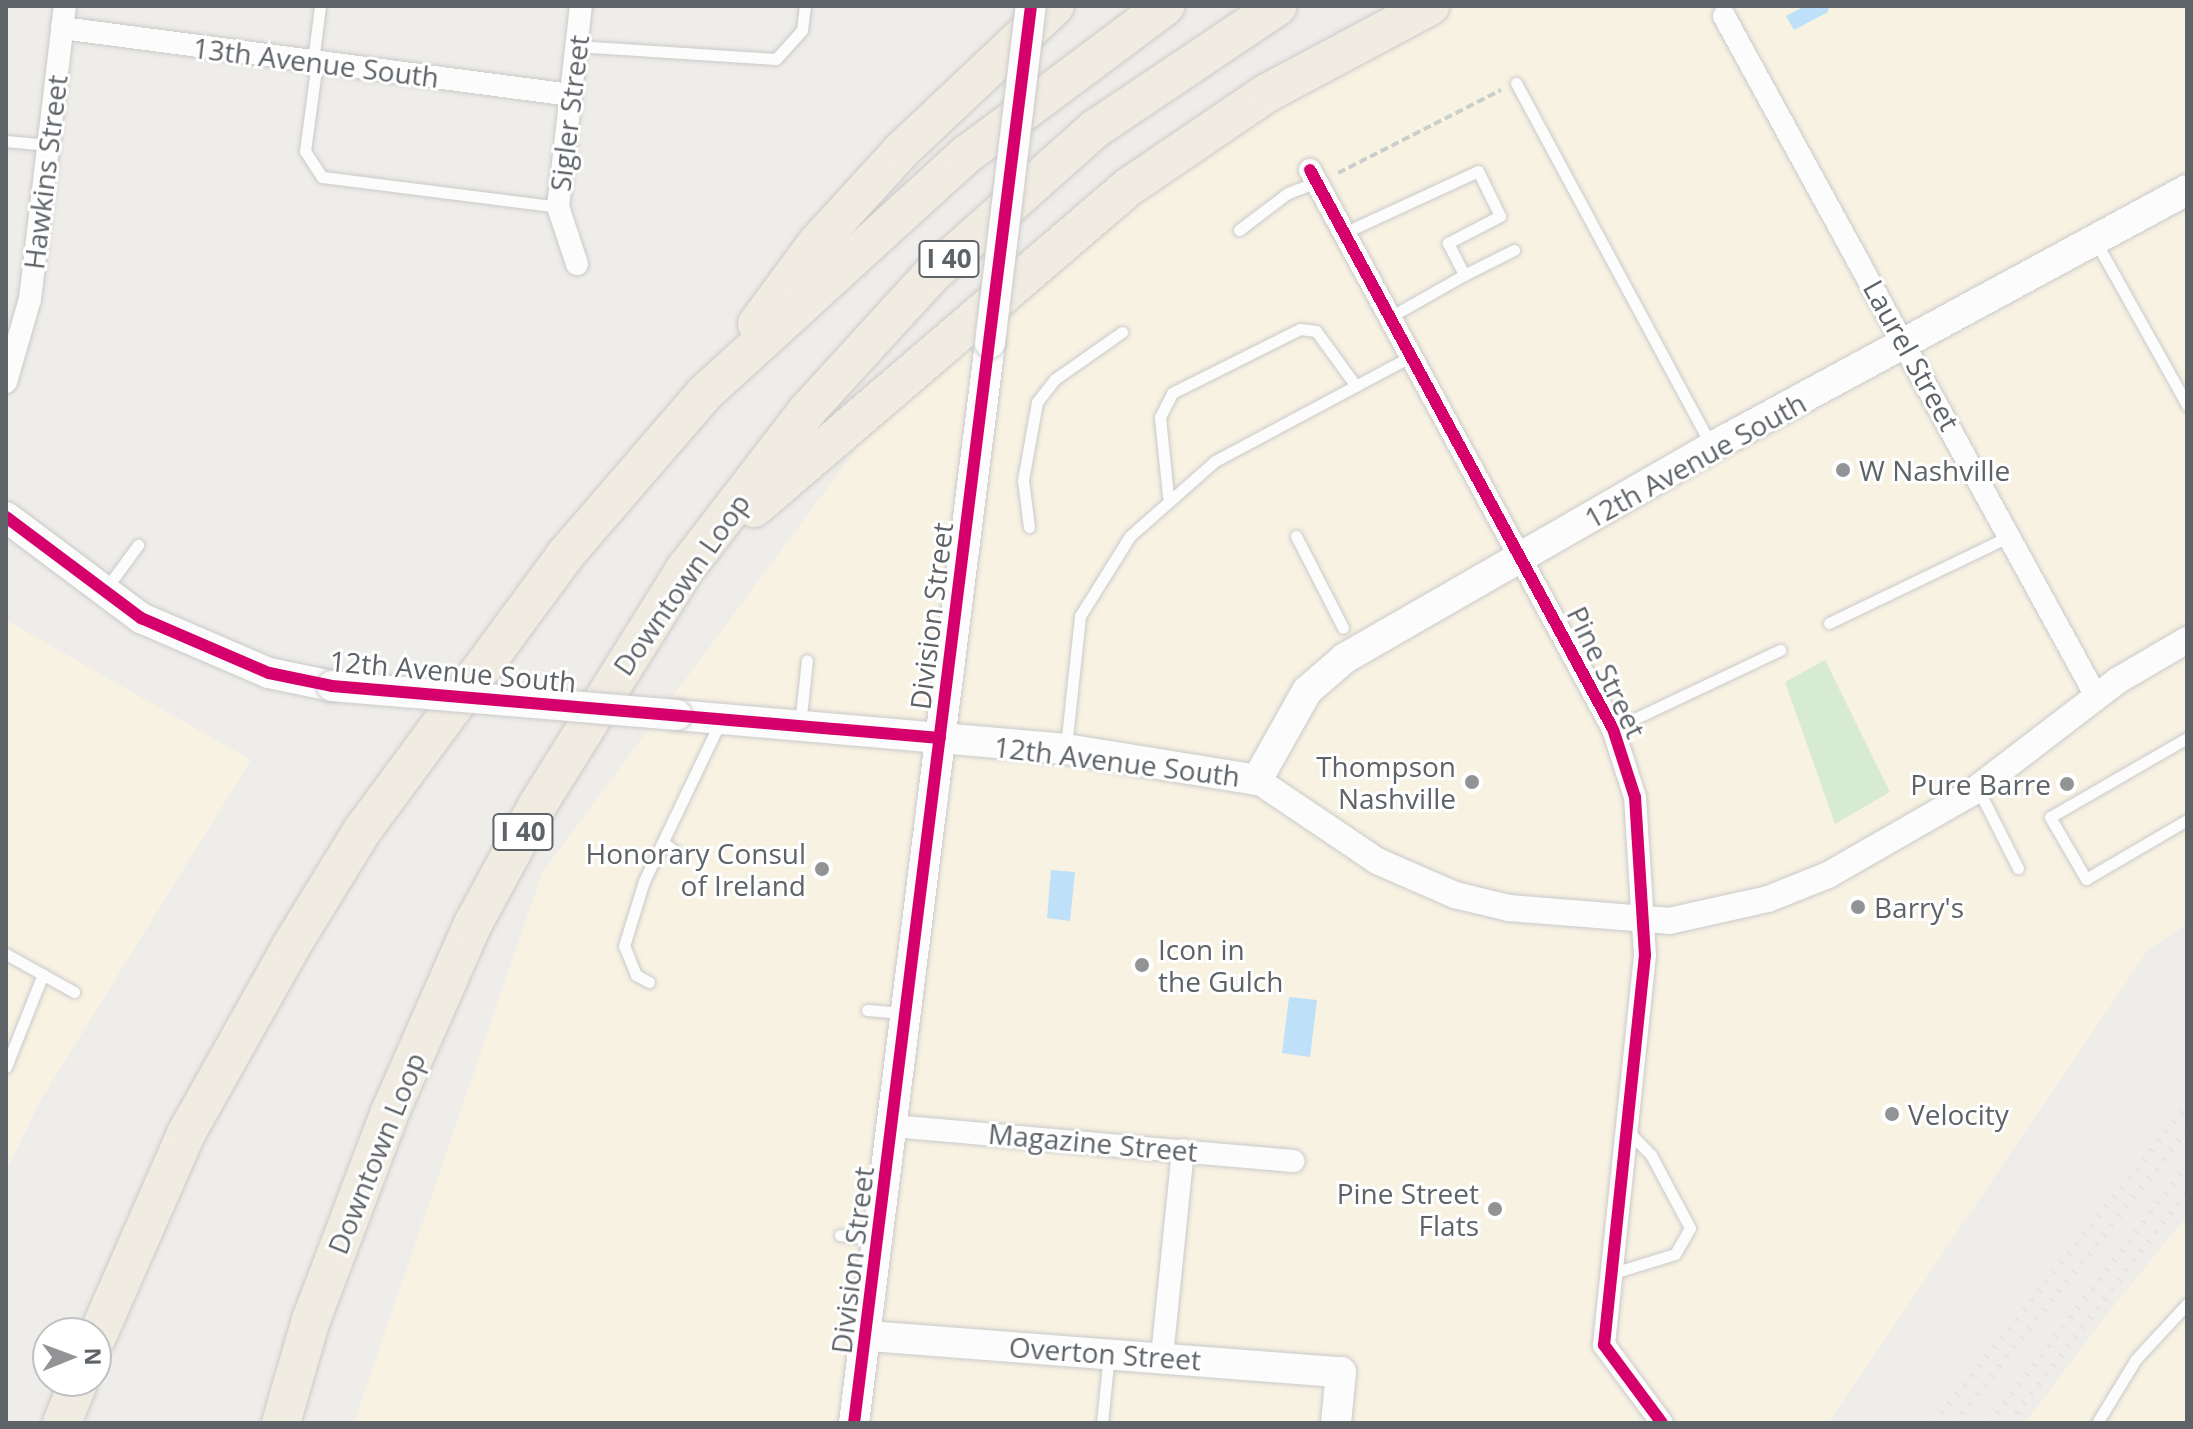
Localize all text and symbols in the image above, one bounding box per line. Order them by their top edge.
street label: 13th Avenue South [191,30,441,94]
street label: Sigler Street [543,33,595,193]
street label: Hawkins Street [16,73,74,271]
road number: I 40 [917,237,981,281]
street label: Laurel Street [1857,274,1967,436]
street label: 12th Avenue South [1579,385,1811,535]
place label: W Nashville [1859,453,2010,487]
marker: W Nashville [1834,461,1852,479]
street label: Downtown Loop [606,487,756,681]
street label: Division Street [903,520,959,712]
street label: Pine Street [1561,601,1653,743]
street label: 12th Avenue South [328,643,578,699]
street label: 12th Avenue South [992,729,1242,793]
place label: Thompson Nashville [1316,749,1456,815]
place label: Pure Barre [1910,767,2051,801]
marker: Thompson Nashville [1463,773,1481,791]
marker: Pure Barre [2058,775,2076,793]
road number: I 40 [491,810,555,854]
place label: Honorary Consul of Ireland [586,836,806,902]
marker: Honorary Consul of Ireland [813,860,831,878]
place label: Barry's [1874,890,1964,924]
marker: Barry's [1849,898,1867,916]
place label: Icon in the Gulch [1158,932,1283,998]
marker: Icon in the Gulch [1133,956,1151,974]
street label: Downtown Loop [320,1047,432,1259]
place label: Velocity [1908,1097,2009,1131]
marker: Velocity [1883,1105,1901,1123]
street label: Magazine Street [987,1116,1199,1168]
street label: Division Street [824,1164,880,1356]
place label: Pine Street Flats [1337,1176,1479,1242]
marker: Pine Street Flats [1486,1200,1504,1218]
north arrow [32,1317,112,1397]
street label: Overton Street [1008,1330,1202,1376]
text: N [79,1347,109,1366]

